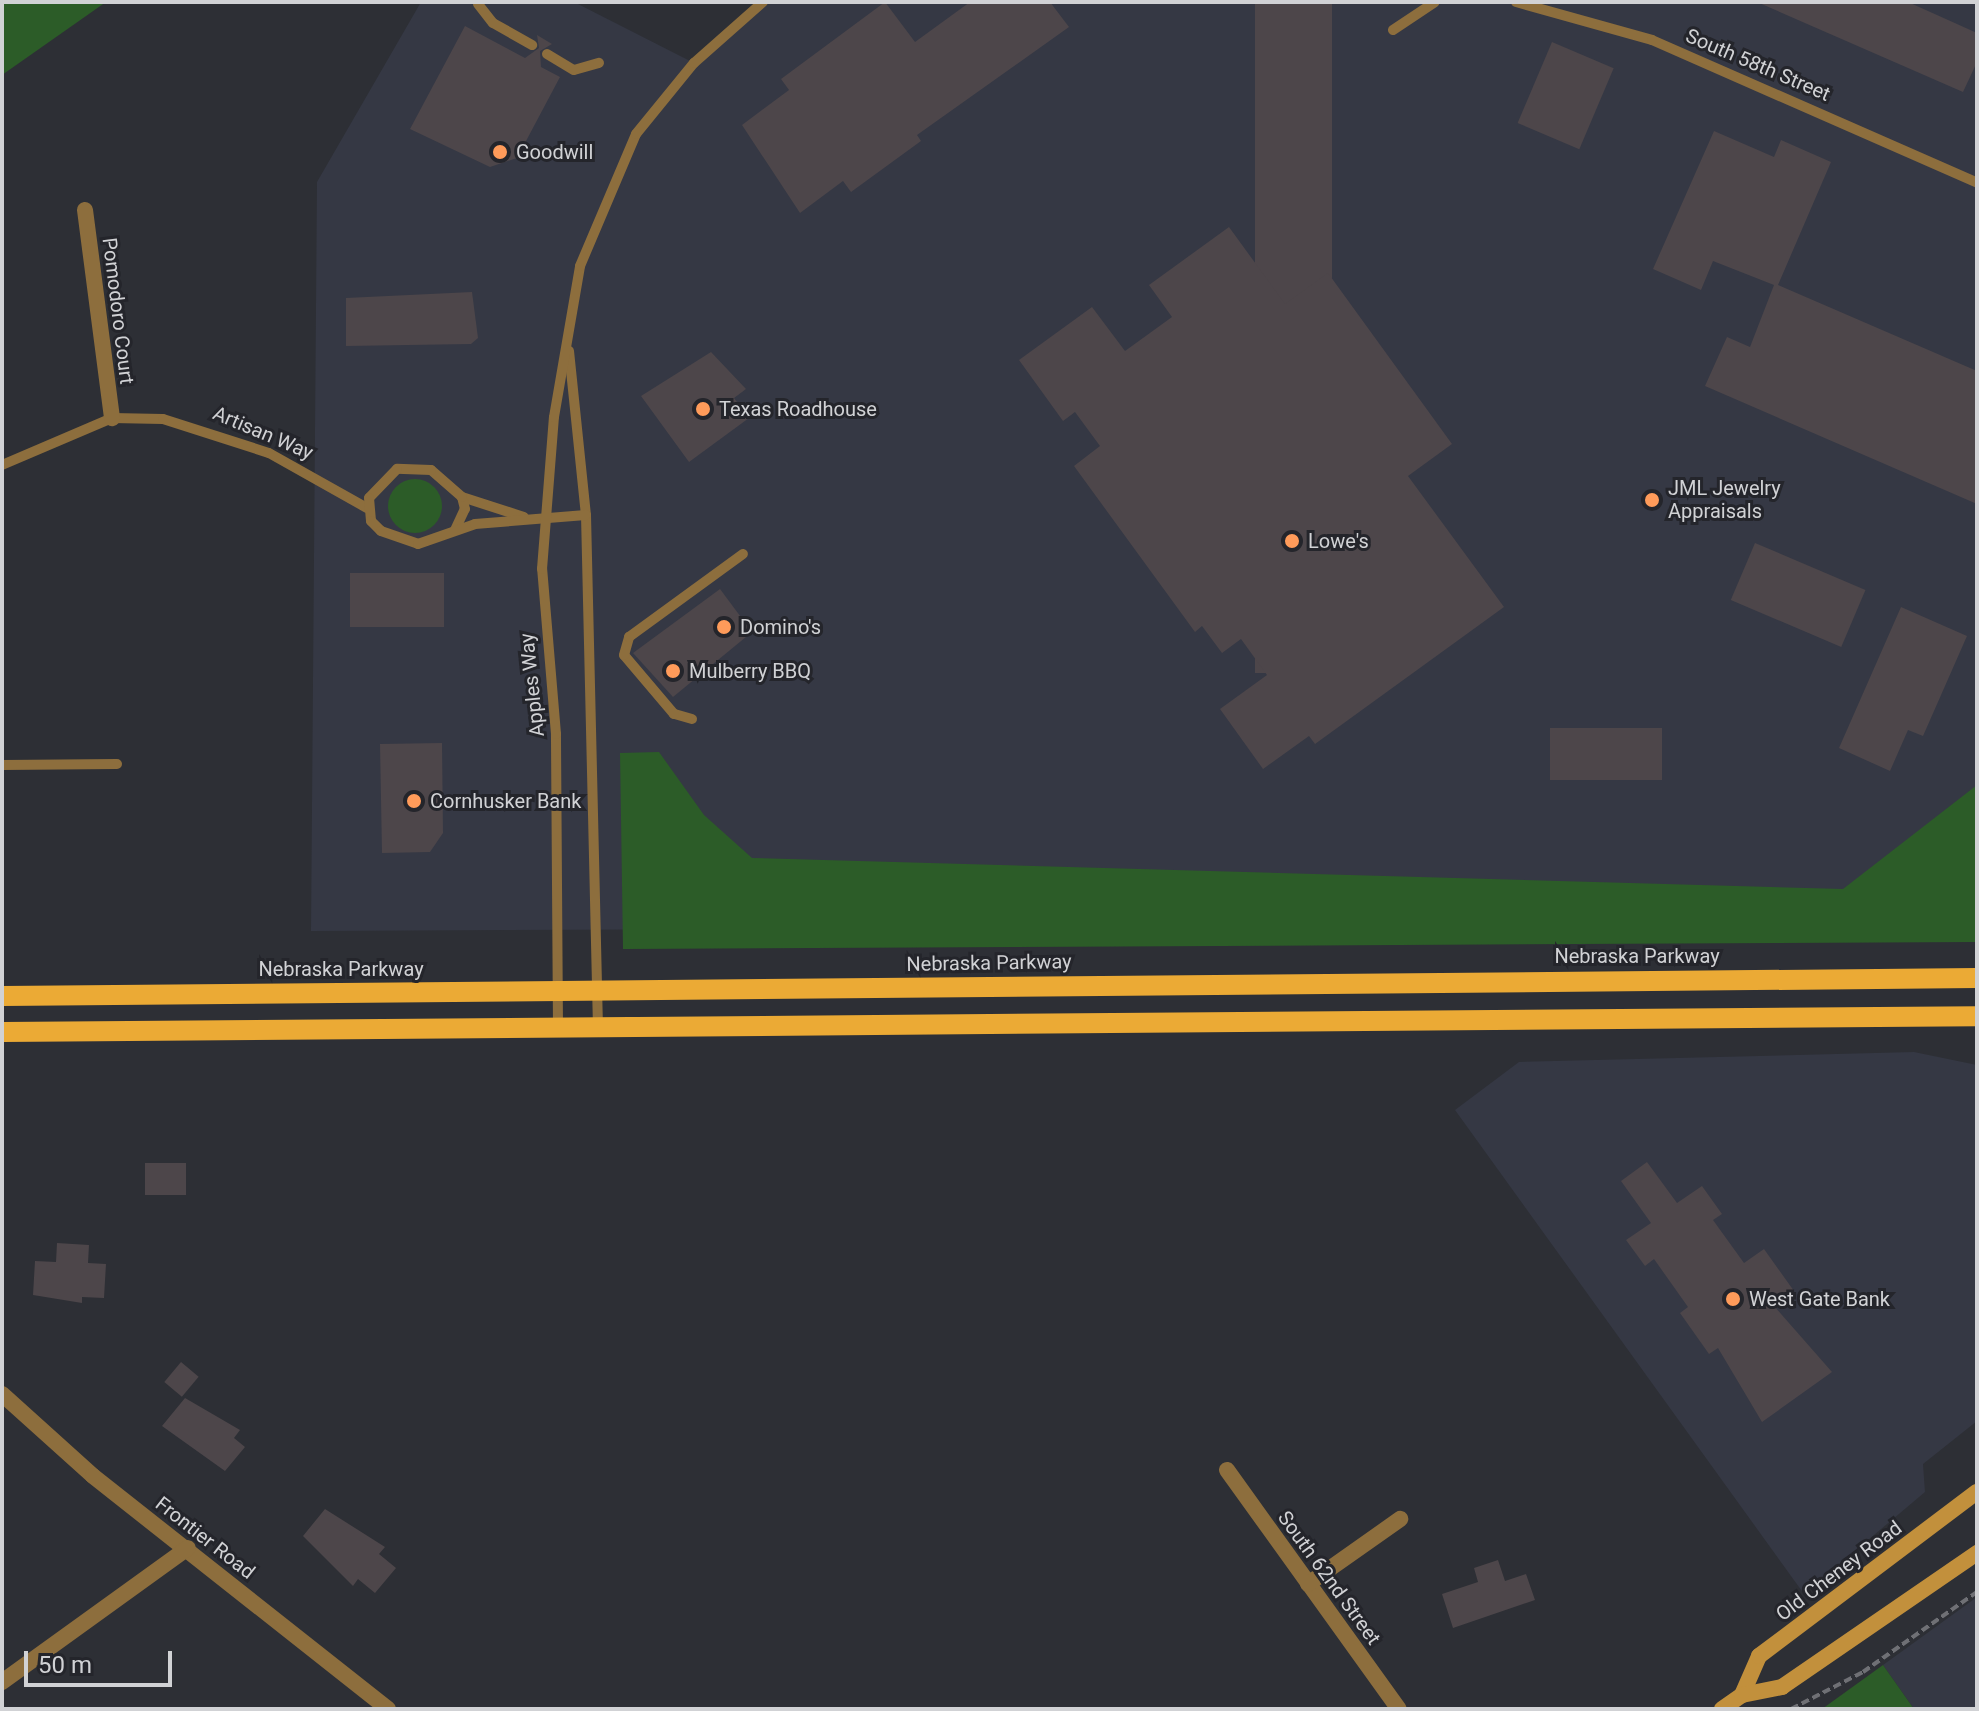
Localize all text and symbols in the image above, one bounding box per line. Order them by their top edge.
street label: South 58th Street [1682,24,1834,106]
place label: Goodwill [516,140,593,164]
marker: Goodwill [491,143,509,161]
street label: Pomodoro Court [97,236,139,386]
place label: Texas Roadhouse [719,397,877,421]
marker: Texas Roadhouse [694,400,712,418]
street label: Artisan Way [209,401,317,465]
place label: JML Jewelry Appraisals [1668,476,1781,523]
marker: JML Jewelry Appraisals [1643,491,1661,509]
place label: Lowe's [1308,529,1369,553]
marker: Lowe's [1283,532,1301,550]
place label: Domino's [740,615,821,639]
marker: Domino's [715,618,733,636]
street label: Apples Way [515,632,549,738]
place label: Mulberry BBQ [689,659,811,683]
marker: Mulberry BBQ [664,662,682,680]
place label: Cornhusker Bank [430,789,581,813]
marker: Cornhusker Bank [405,792,423,810]
street label: Nebraska Parkway [1554,944,1720,968]
street label: Nebraska Parkway [906,950,1072,976]
street label: Nebraska Parkway [258,957,424,981]
place label: West Gate Bank [1749,1287,1890,1311]
marker: West Gate Bank [1724,1290,1742,1308]
street label: Frontier Road [151,1492,259,1584]
street label: South 62nd Street [1272,1506,1386,1650]
street label: Old Cheney Road [1771,1516,1907,1626]
scale bar [28,1635,176,1685]
text: 50 m [38,1651,92,1679]

